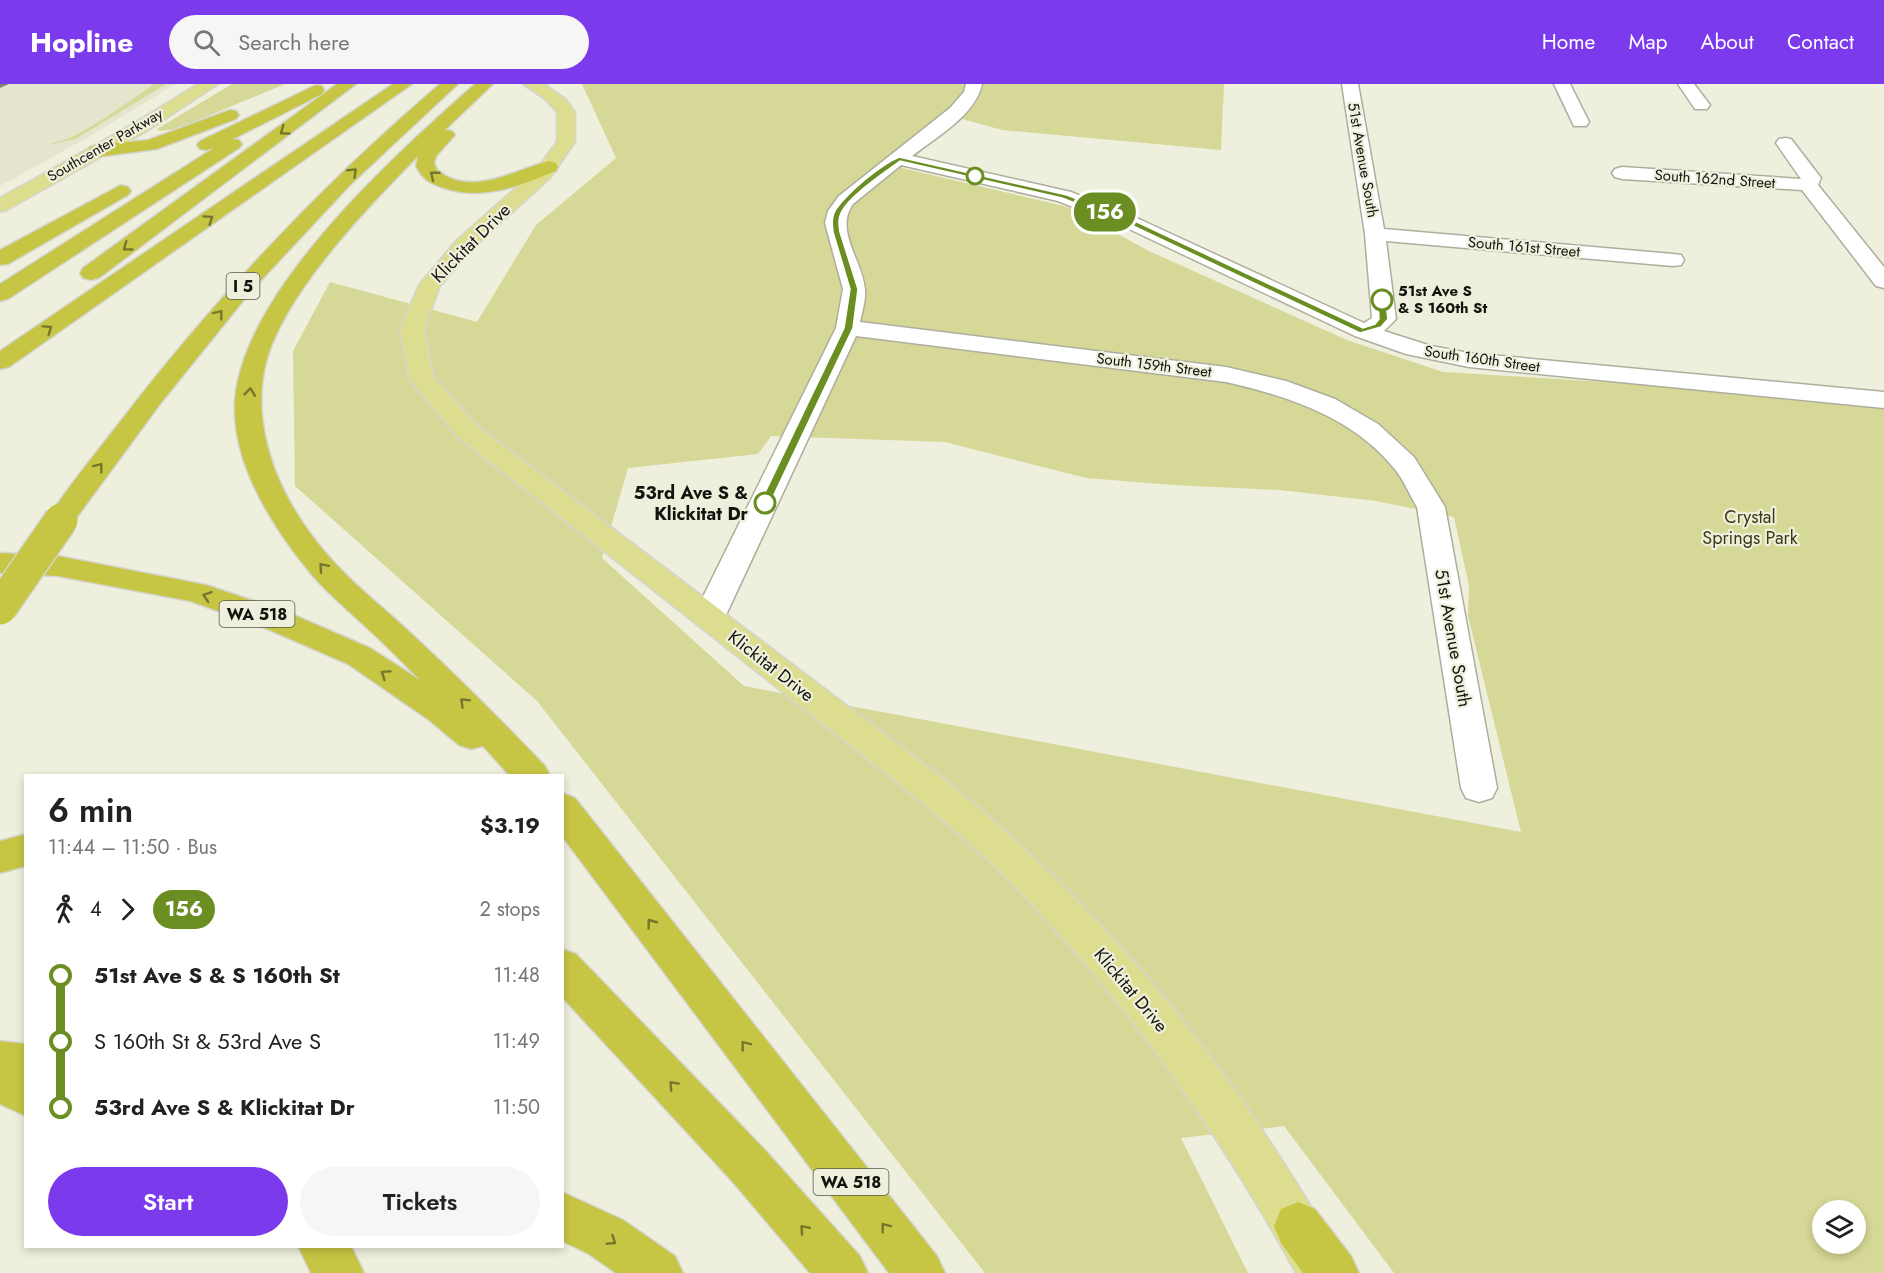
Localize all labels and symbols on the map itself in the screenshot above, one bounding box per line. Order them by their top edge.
street label: 51st Avenue South [1342,101,1384,219]
street label: Southcenter Parkway [43,103,167,187]
one-way arrow [280,124,291,135]
street label: South 162nd Street [1654,164,1776,194]
unlabelled marker [966,167,984,185]
one-way arrow [346,168,356,179]
one-way arrow [430,172,441,183]
line badge: 156 [1070,192,1140,232]
street label: Klickitat Drive [425,197,517,289]
one-way arrow [203,215,214,226]
street label: South 161st Street [1467,231,1581,263]
one-way arrow [123,240,134,251]
road number: I 5 [226,273,260,299]
place label: 51st Ave S & S 160th St [1398,280,1487,319]
marker: 51st Ave S & S 160th St [1371,289,1393,311]
one-way arrow [211,310,222,321]
one-way arrow [42,325,53,336]
street label: South 160th Street [1423,340,1542,378]
street label: South 159th Street [1095,347,1213,383]
one-way arrow [243,387,255,397]
one-way arrow [91,463,102,474]
place label: 53rd Ave S & Klickitat Dr [634,480,749,527]
marker: 53rd Ave S & Klickitat Dr [754,492,776,514]
park label: Crystal Springs Park [1702,504,1798,551]
one-way arrow [319,563,330,574]
street label: 51st Avenue South [1428,567,1478,709]
one-way arrow [202,591,213,604]
road number: WA 518 [220,601,294,627]
street label: Klickitat Drive [722,624,820,708]
one-way arrow [381,669,391,681]
one-way arrow [460,699,471,710]
one-way arrow [647,919,658,930]
street label: Klickitat Drive [1088,942,1174,1038]
one-way arrow [742,1041,753,1052]
one-way arrow [669,1081,680,1092]
road number: WA 518 [814,1169,888,1195]
one-way arrow [881,1222,892,1233]
one-way arrow [801,1225,812,1236]
one-way arrow [605,1234,616,1245]

